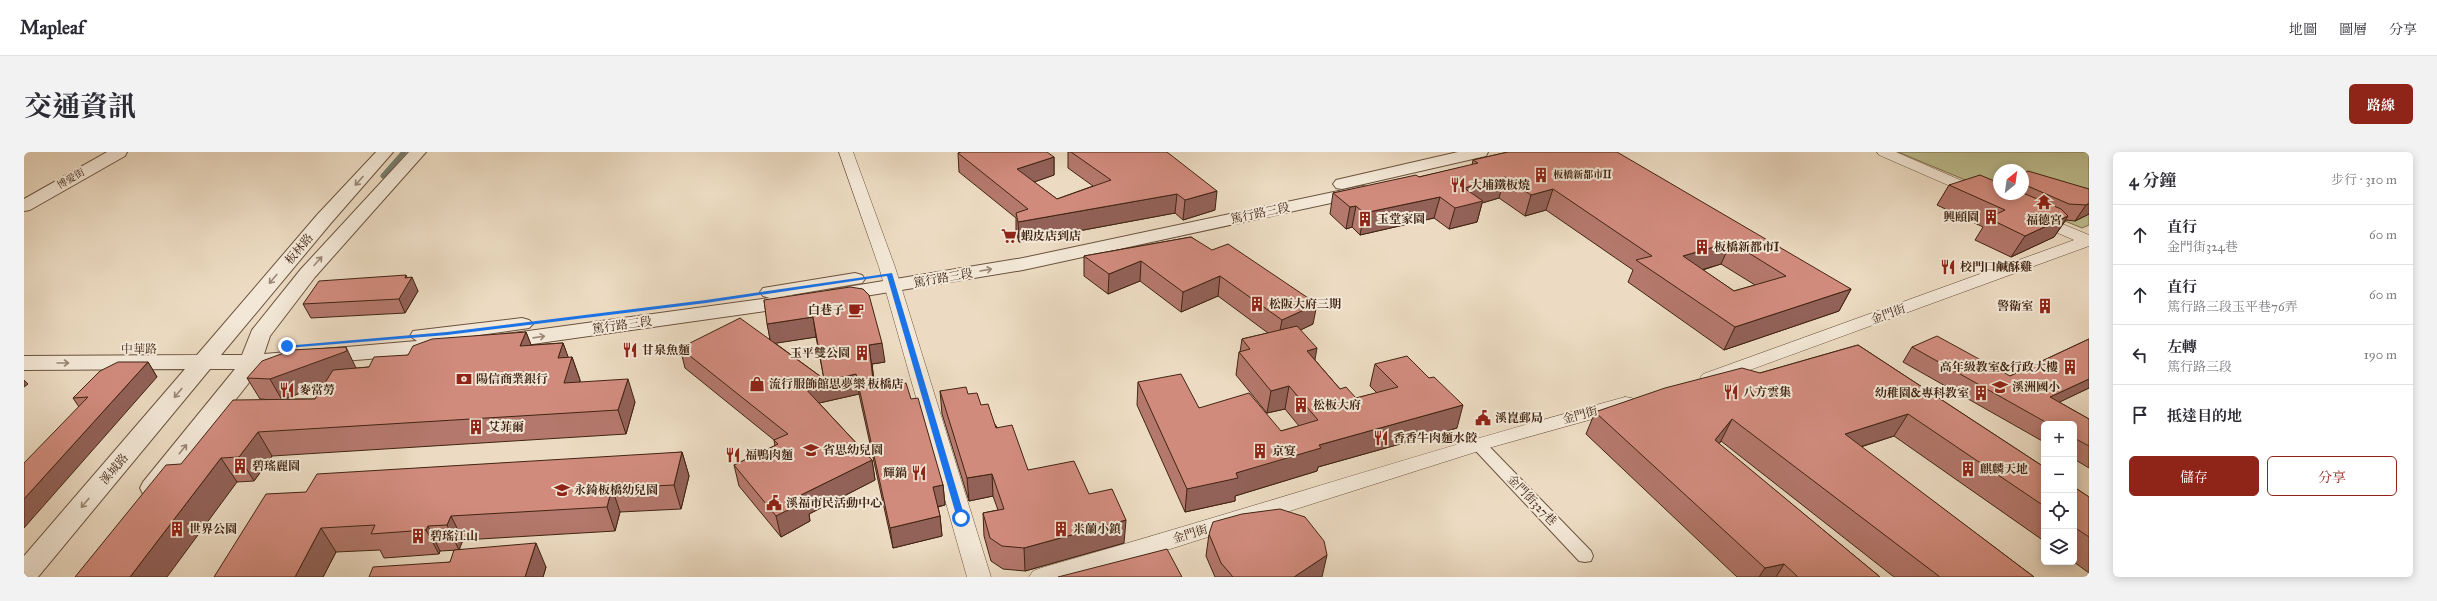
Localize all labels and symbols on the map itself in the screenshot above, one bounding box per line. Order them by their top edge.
north arrow [1993,164,2029,200]
street label: 博愛街 [55,166,87,192]
building icon: 板橋新都市II [1532,166,1550,184]
place label: 板橋新都市II [1553,168,1612,181]
one-way arrow [354,176,363,186]
restaurant icon: 大埔鐵板燒 [1449,176,1467,194]
place label: 大埔鐵板燒 [1470,178,1530,192]
temple icon: 福德宮 [2035,193,2053,211]
street label: 篤行路三段 [1229,200,1291,226]
building icon: 興頤園 [1982,208,2000,226]
building icon: 玉堂家園 [1356,210,1374,228]
place label: 興頤園 [1943,210,1979,224]
place label: 玉堂家園 [1377,212,1425,226]
place label: 福德宮 [2026,213,2062,227]
supermarket icon: 蝦皮店到店 [1000,227,1018,245]
place label: 蝦皮店到店 [1021,229,1081,243]
street label: 板林路 [282,231,316,267]
building icon: 板橋新都市I [1693,238,1711,256]
place label: 板橋新都市I [1714,240,1780,254]
one-way arrow [314,256,323,267]
restaurant icon: 校門口鹹酥雞 [1939,258,1957,276]
place label: 校門口鹹酥雞 [1960,260,2032,274]
street label: 篤行路三段 [912,266,974,290]
one-way arrow [979,266,992,274]
one-way arrow [269,274,278,284]
building icon: 松阪大府三期 [1248,295,1266,313]
place label: 松阪大府三期 [1269,297,1341,311]
building icon: 警衛室 [2036,297,2054,315]
place label: 警衛室 [1997,299,2033,313]
cafe icon: 白巷子 [847,301,865,319]
street label: 金門街 [1869,301,1908,327]
place label: 白巷子 [808,303,844,317]
street label: 篤行路三段 [591,314,653,336]
one-way arrow [532,333,545,341]
route end [278,337,296,355]
restaurant icon: 甘泉魚麵 [621,341,639,359]
street label: 中華路 [121,342,157,356]
place label: 甘泉魚麵 [642,343,690,357]
building icon: 玉平雙公園 [853,344,871,362]
place label: 玉平雙公園 [790,346,850,360]
building icon: 高年級教室&行政大樓 [2061,358,2079,376]
one-way arrow [56,359,69,367]
place label: 高年級教室&行政大樓 [1940,360,2058,374]
bank icon: 陽信商業銀行 [455,370,473,388]
place label: 陽信商業銀行 [476,372,548,386]
shop icon: 流行服飾館思夢樂 板橋店 [748,375,766,393]
place label: 流行服飾館思夢樂 板橋店 [769,377,904,391]
school or university icon: 溪洲國小 [1991,378,2009,396]
place label: 溪洲國小 [2012,380,2060,394]
restaurant icon: 麥當勞 [278,381,296,399]
place label: 麥當勞 [299,383,335,397]
restaurant icon: 八方雲集 [1722,383,1740,401]
building icon: 幼稚園&專科教室 [1972,384,1990,402]
place label: 八方雲集 [1743,385,1791,399]
place label: 幼稚園&專科教室 [1875,386,1969,400]
one-way arrow [174,388,183,399]
building icon: 松板大府 [1292,396,1310,414]
place label: 松板大府 [1313,398,1361,412]
street label: 金門街 [1561,403,1600,426]
public building icon: 溪崑郵局 [1474,409,1492,427]
place label: 溪崑郵局 [1495,411,1543,425]
building icon: 艾菲爾 [467,418,485,436]
place label: 艾菲爾 [488,420,524,434]
restaurant icon: 香香牛肉麵水餃 [1372,429,1390,447]
place label: 香香牛肉麵水餃 [1393,431,1477,445]
school or university icon: 省思幼兒園 [802,441,820,459]
building icon: 京宴 [1251,442,1269,460]
one-way arrow [179,443,188,454]
place label: 省思幼兒園 [823,443,883,457]
place label: 京宴 [1272,444,1296,458]
restaurant icon: 福鴨肉麵 [724,446,742,464]
place label: 福鴨肉麵 [745,448,793,462]
street label: 溪城路 [97,451,131,487]
building icon: 碧瑤麗園 [231,457,249,475]
place label: 碧瑤麗園 [252,459,300,473]
building icon: 麒麟天地 [1959,460,1977,478]
place label: 麒麟天地 [1980,462,2028,476]
restaurant icon: 輝鍋 [910,464,928,482]
place label: 輝鍋 [883,466,907,480]
street label: 金門街327巷 [1504,472,1560,528]
school or university icon: 永錡板橋幼兒園 [553,481,571,499]
place label: 永錡板橋幼兒園 [574,483,658,497]
public building icon: 溪福市民活動中心 [765,494,783,512]
place label: 溪福市民活動中心 [786,496,882,510]
one-way arrow [81,498,90,508]
route start [952,509,970,527]
building icon: 世界公園 [168,520,186,538]
building icon: 米蘭小鎮 [1052,520,1070,538]
place label: 世界公園 [189,522,237,536]
place label: 米蘭小鎮 [1073,522,1121,536]
street label: 金門街 [1171,522,1210,546]
building icon: 碧瑤江山 [409,527,427,545]
place label: 碧瑤江山 [430,529,478,543]

